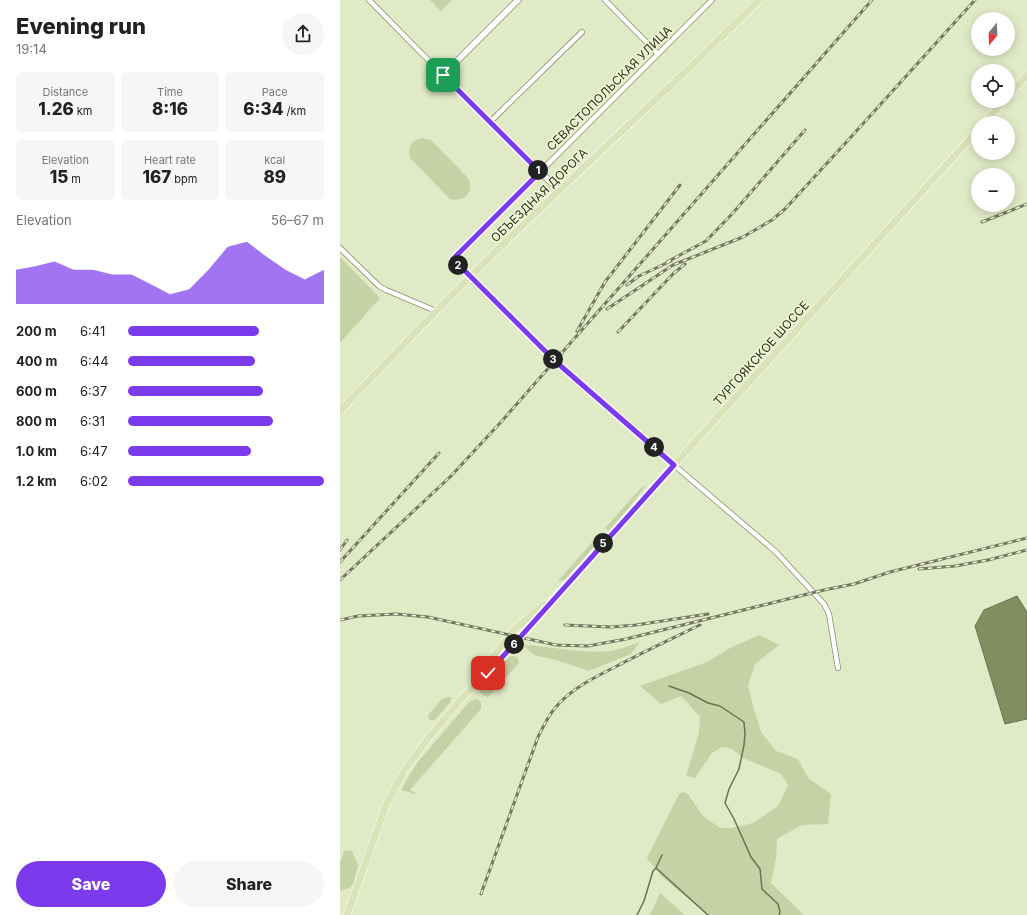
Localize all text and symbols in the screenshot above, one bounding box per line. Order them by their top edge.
north arrow [971,12,1015,56]
map controls [971,12,1015,212]
text: Evening run [16,13,146,39]
button: share [282,13,324,55]
street label: СЕВАСТОПОЛЬСКАЯ УЛИЦА [543,22,675,154]
text: 19:14 [16,41,47,57]
pin [426,58,460,92]
icon: arrive [432,64,454,86]
button: locate [971,64,1015,108]
text: Distance [43,85,88,99]
text: Time [157,85,183,99]
text: Pace [262,85,288,99]
text: 1.26 [38,99,74,119]
text: 8:16 [152,99,188,119]
text: 6:34 [243,99,283,119]
text: km [74,104,93,118]
text: /km [283,104,306,118]
button: + [971,116,1015,160]
street label: ОБЪЕЗДНАЯ ДОРОГА [487,145,591,245]
text: Elevation [42,153,89,167]
text: Heart rate [144,153,196,167]
text: kcal [264,153,285,167]
pin: 1 [528,160,548,180]
text: 1 [536,163,540,177]
text: 15 [50,167,68,187]
text: 167 [143,167,171,187]
text: 89 [263,167,286,187]
button: − [971,168,1015,212]
text: m [68,172,81,186]
text: bpm [171,172,197,186]
text: Elevation [16,212,72,228]
text: 56–67 m [271,212,324,228]
pin: 2 [448,255,468,275]
text: 2 [455,258,461,272]
street label: ТУРГОЯКСКОЕ ШОССЕ [710,298,812,408]
text: 200 m [16,323,57,339]
text: 6:41 [80,323,105,339]
pin: 3 [543,349,563,369]
text: 3 [549,352,557,366]
text: 400 m [16,353,57,369]
text: 6:44 [80,353,109,369]
text: 600 m [16,383,57,399]
text: 6:37 [80,383,107,399]
text: 800 m [16,413,57,429]
text: 6:31 [80,413,105,429]
pin: 4 [644,437,664,457]
text: 4 [650,440,658,454]
text: 1.0 km [16,443,57,459]
text: 6:47 [80,443,108,459]
text: 1.2 km [16,473,57,489]
text: 6:02 [80,473,108,489]
pin: 5 [593,533,613,553]
text: 5 [599,536,607,550]
pin: 6 [504,634,524,654]
text: 6 [510,637,518,651]
pin [471,656,505,690]
icon: check [477,662,499,684]
button: Save [16,861,166,907]
button: Share [174,861,324,907]

